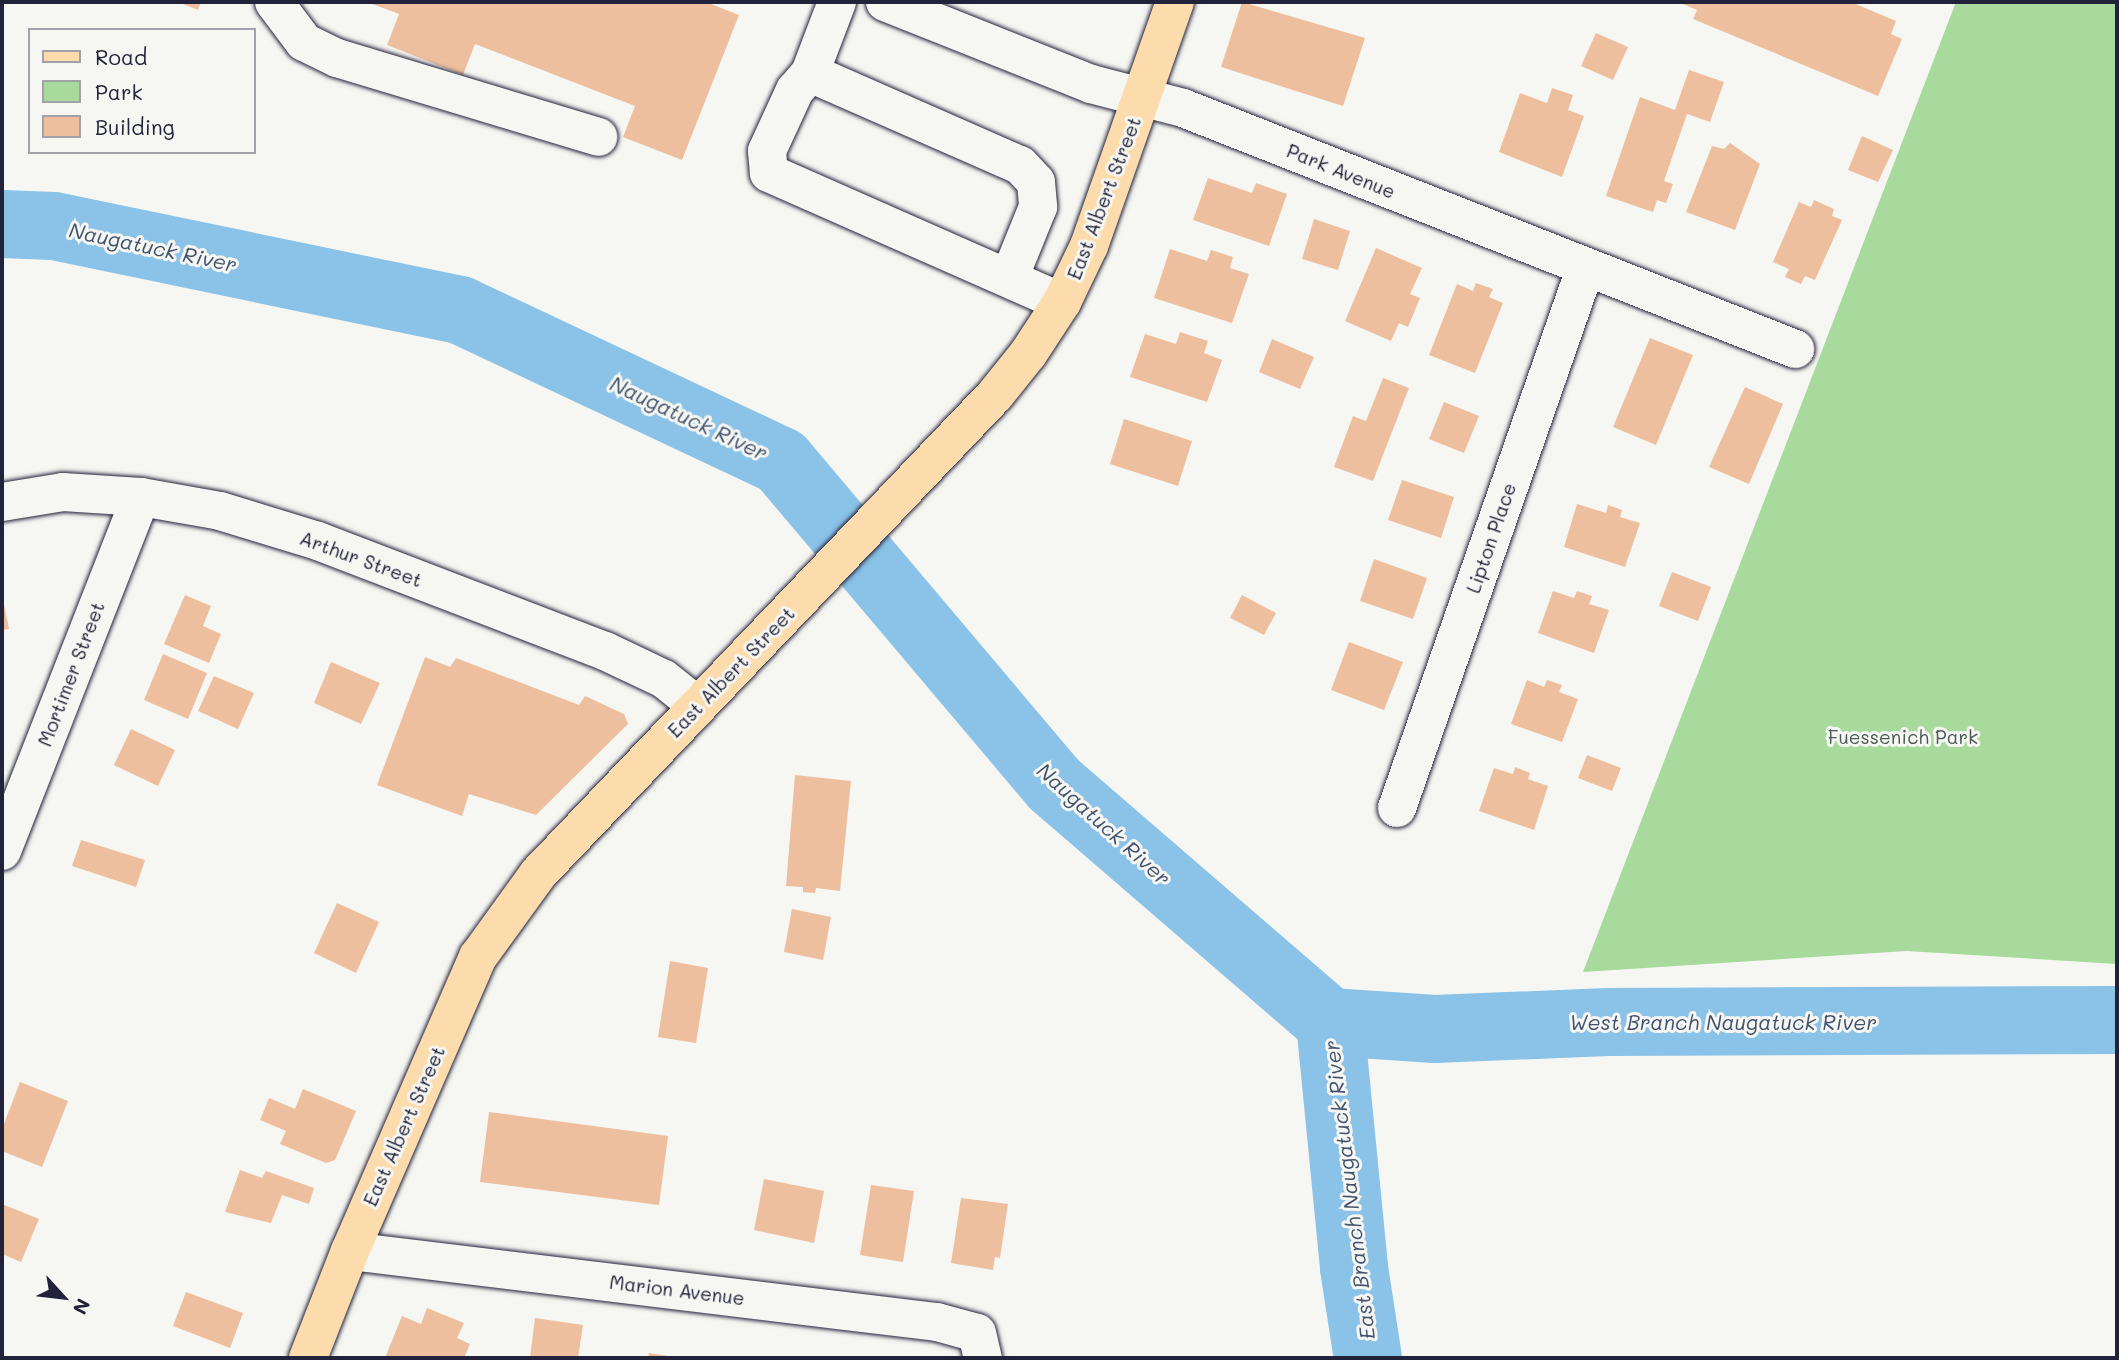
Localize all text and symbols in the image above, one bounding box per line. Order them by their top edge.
legend [28,28,256,154]
text: Road [95,43,147,70]
text: Park [95,78,143,105]
text: Building [95,113,175,140]
street label: East Albert Street [1062,113,1146,283]
street label: Park Avenue [1283,139,1399,203]
water label: Naugatuck River [67,217,239,277]
water label: Naugatuck River [606,370,772,466]
street label: Lipton Place [1462,480,1520,596]
street label: Arthur Street [297,526,425,592]
street label: Mortimer Street [33,598,109,750]
street label: East Albert Street [663,602,799,742]
park label: Fuessenich Park [1828,726,1978,748]
water label: Naugatuck River [1032,757,1176,891]
water label: West Branch Naugatuck River [1569,1009,1877,1035]
water label: East Branch Naugatuck River [1318,1039,1380,1341]
street label: East Albert Street [358,1043,450,1209]
north arrow [28,1262,98,1332]
street label: Marion Avenue [608,1270,746,1310]
text: N [68,1295,97,1319]

